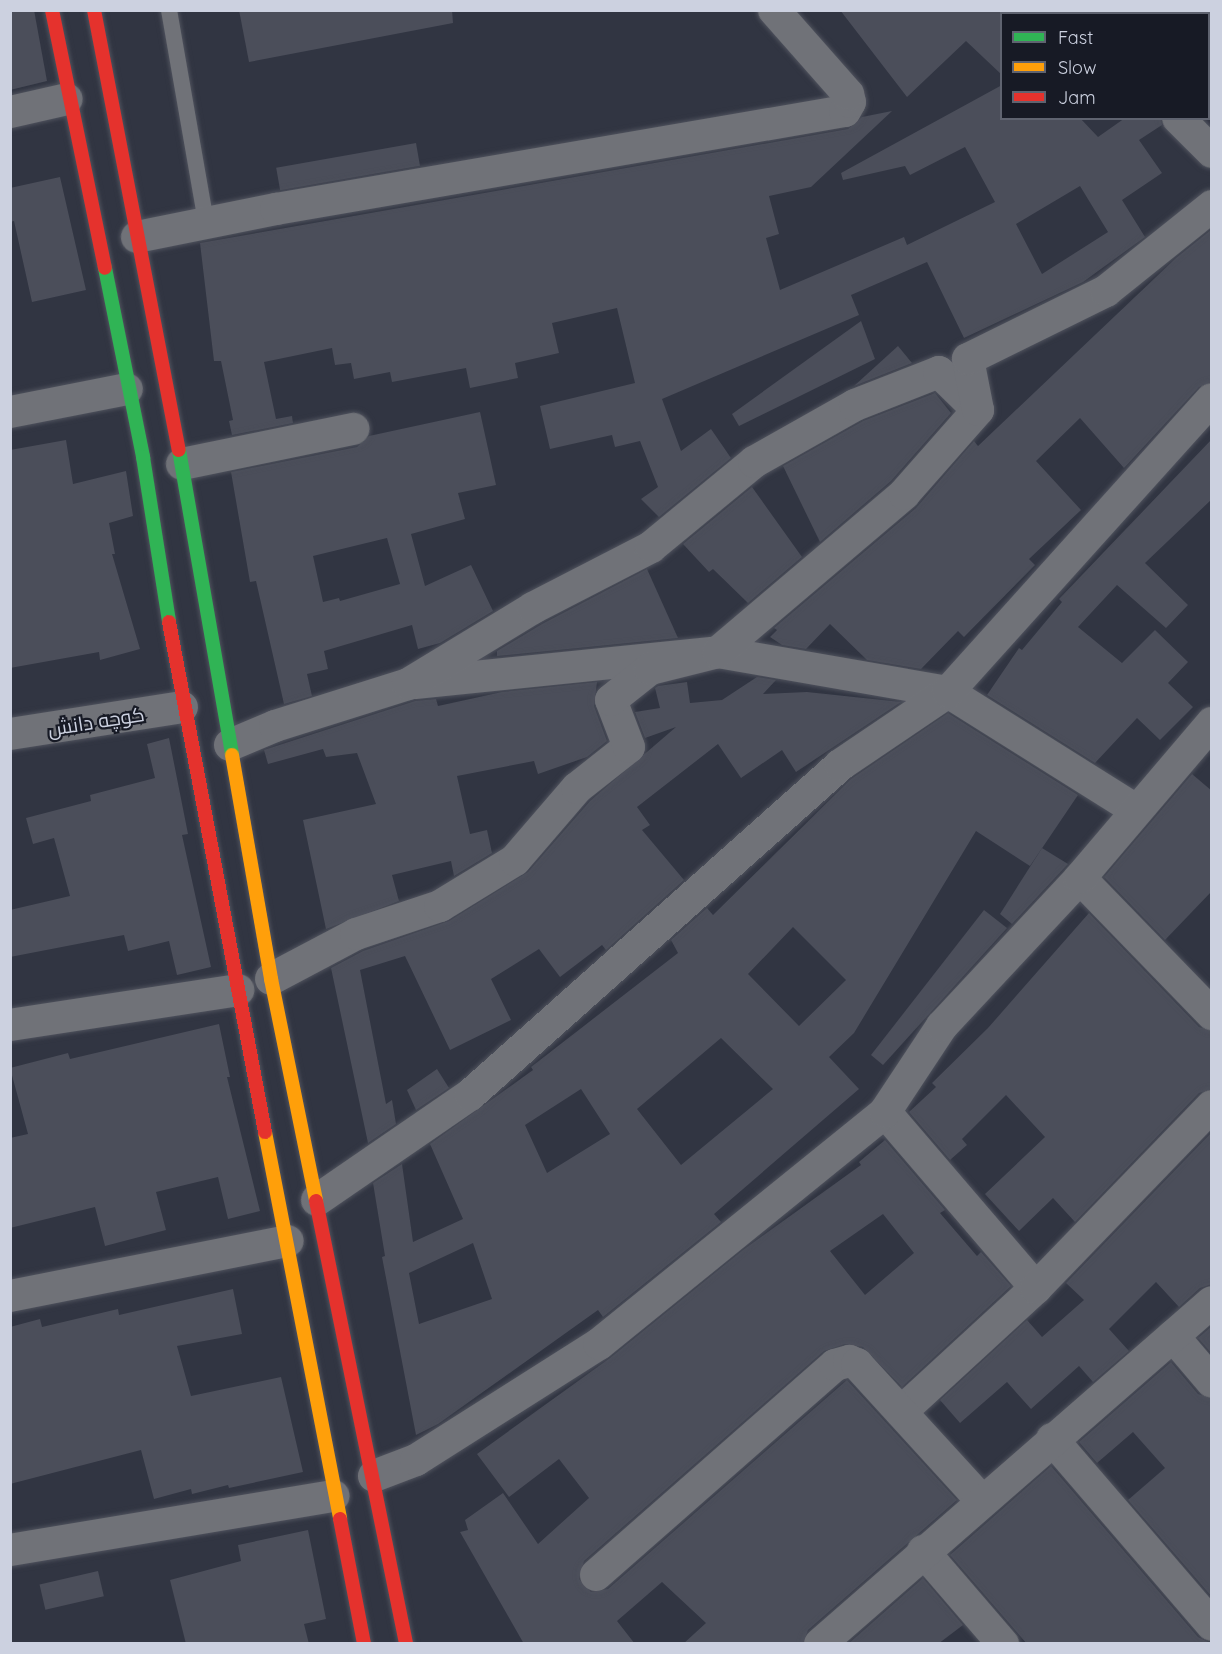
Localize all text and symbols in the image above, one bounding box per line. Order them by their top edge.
legend [1000,12,1210,120]
text: Fast [1058,26,1093,49]
text: Slow [1058,56,1096,79]
text: Jam [1058,86,1096,109]
street label: کوچه دانش [46,702,146,740]

